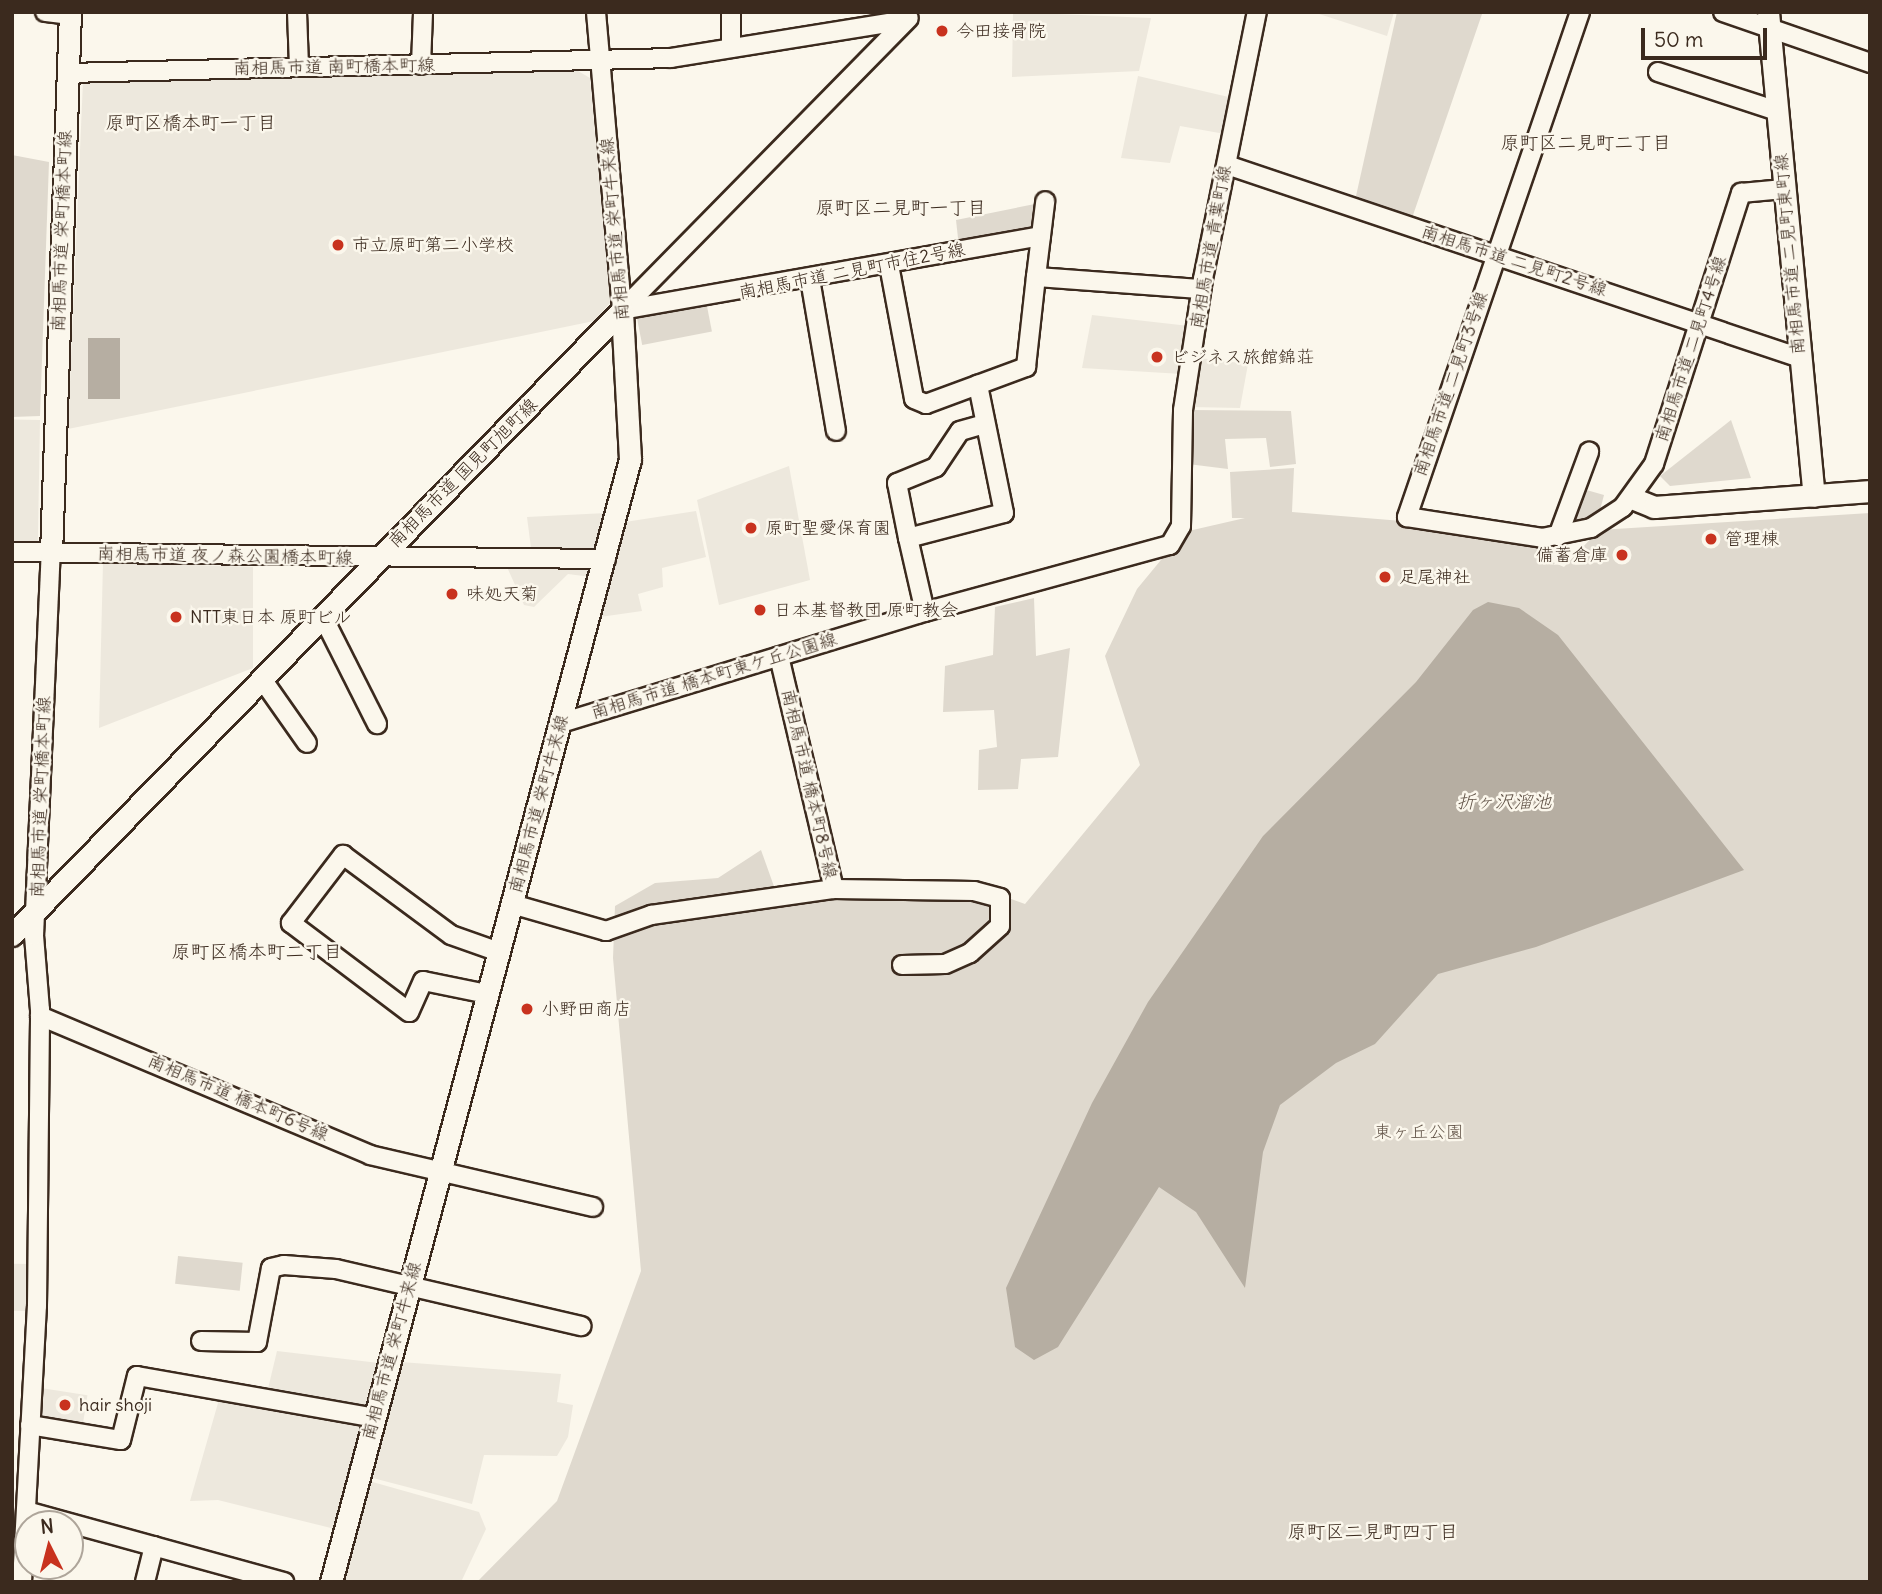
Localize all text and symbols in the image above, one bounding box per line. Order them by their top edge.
scale bar [1644,14,1770,58]
place label: 今田接骨院 [956,20,1046,42]
marker: 今田接骨院 [934,23,950,39]
text: 50 m [1654,26,1703,53]
street label: 南相馬市道 南町橋本町線 [233,54,435,80]
district label: 原町区橋本町一丁目 [106,112,276,134]
street label: 南相馬市道 栄町橋本町線 [48,130,76,332]
district label: 原町区二見町二丁目 [1501,132,1671,154]
street label: 南相馬市道 栄町牛来線 [596,136,634,322]
street label: 南相馬市道 二見町東町線 [1770,152,1810,356]
street label: 南相馬市道 青葉町線 [1186,163,1236,331]
district label: 原町区二見町一丁目 [816,197,986,219]
street label: 南相馬市道 二見町2号線 [1418,221,1610,301]
place label: 市立原町第二小学校 [352,234,514,256]
marker: 市立原町第二小学校 [330,237,346,253]
street label: 南相馬市道 二見町市住2号線 [737,238,967,304]
street label: 南相馬市道 二見町4号線 [1651,253,1731,445]
street label: 南相馬市道 二見町3号線 [1409,289,1493,479]
place label: ビジネス旅館錦荘 [1171,346,1315,368]
marker: ビジネス旅館錦荘 [1149,349,1165,365]
street label: 南相馬市道 国見町旭町線 [384,394,542,552]
place label: 原町聖愛保育園 [765,517,891,539]
marker: 原町聖愛保育園 [743,520,759,536]
place label: 管理棟 [1725,528,1779,550]
marker: 管理棟 [1703,531,1719,547]
street label: 南相馬市道 夜ノ森公園橋本町線 [97,543,353,569]
place label: 備蓄倉庫 [1536,544,1608,566]
marker: 備蓄倉庫 [1614,547,1630,563]
place label: 足尾神社 [1399,566,1471,588]
marker: 足尾神社 [1377,569,1393,585]
place label: 味処天菊 [466,583,538,605]
marker: 味処天菊 [444,586,460,602]
place label: 日本基督教団 原町教会 [774,599,958,621]
marker: 日本基督教団 原町教会 [752,602,768,618]
place label: NTT東日本 原町ビル [190,606,352,628]
marker: NTT東日本 原町ビル [168,609,184,625]
street label: 南相馬市道 橋本町東ケ丘公園線 [588,628,840,724]
street label: 南相馬市道 橋本町8号線 [777,687,841,881]
street label: 南相馬市道 栄町橋本町線 [27,696,55,898]
street label: 南相馬市道 栄町牛来線 [505,712,573,896]
water label: 折ヶ沢溜池 [1457,791,1551,813]
district label: 原町区橋本町二丁目 [172,941,342,963]
place label: 小野田商店 [541,998,631,1020]
marker: 小野田商店 [519,1001,535,1017]
street label: 南相馬市道 橋本町6号線 [144,1050,332,1146]
park label: 東ヶ丘公園 [1374,1121,1464,1143]
street label: 南相馬市道 栄町牛来線 [358,1259,426,1443]
place label: hair shoji [79,1394,152,1416]
marker: hair shoji [57,1397,73,1413]
north arrow [14,1510,84,1580]
text: N [39,1513,55,1539]
district label: 原町区二見町四丁目 [1288,1521,1458,1543]

